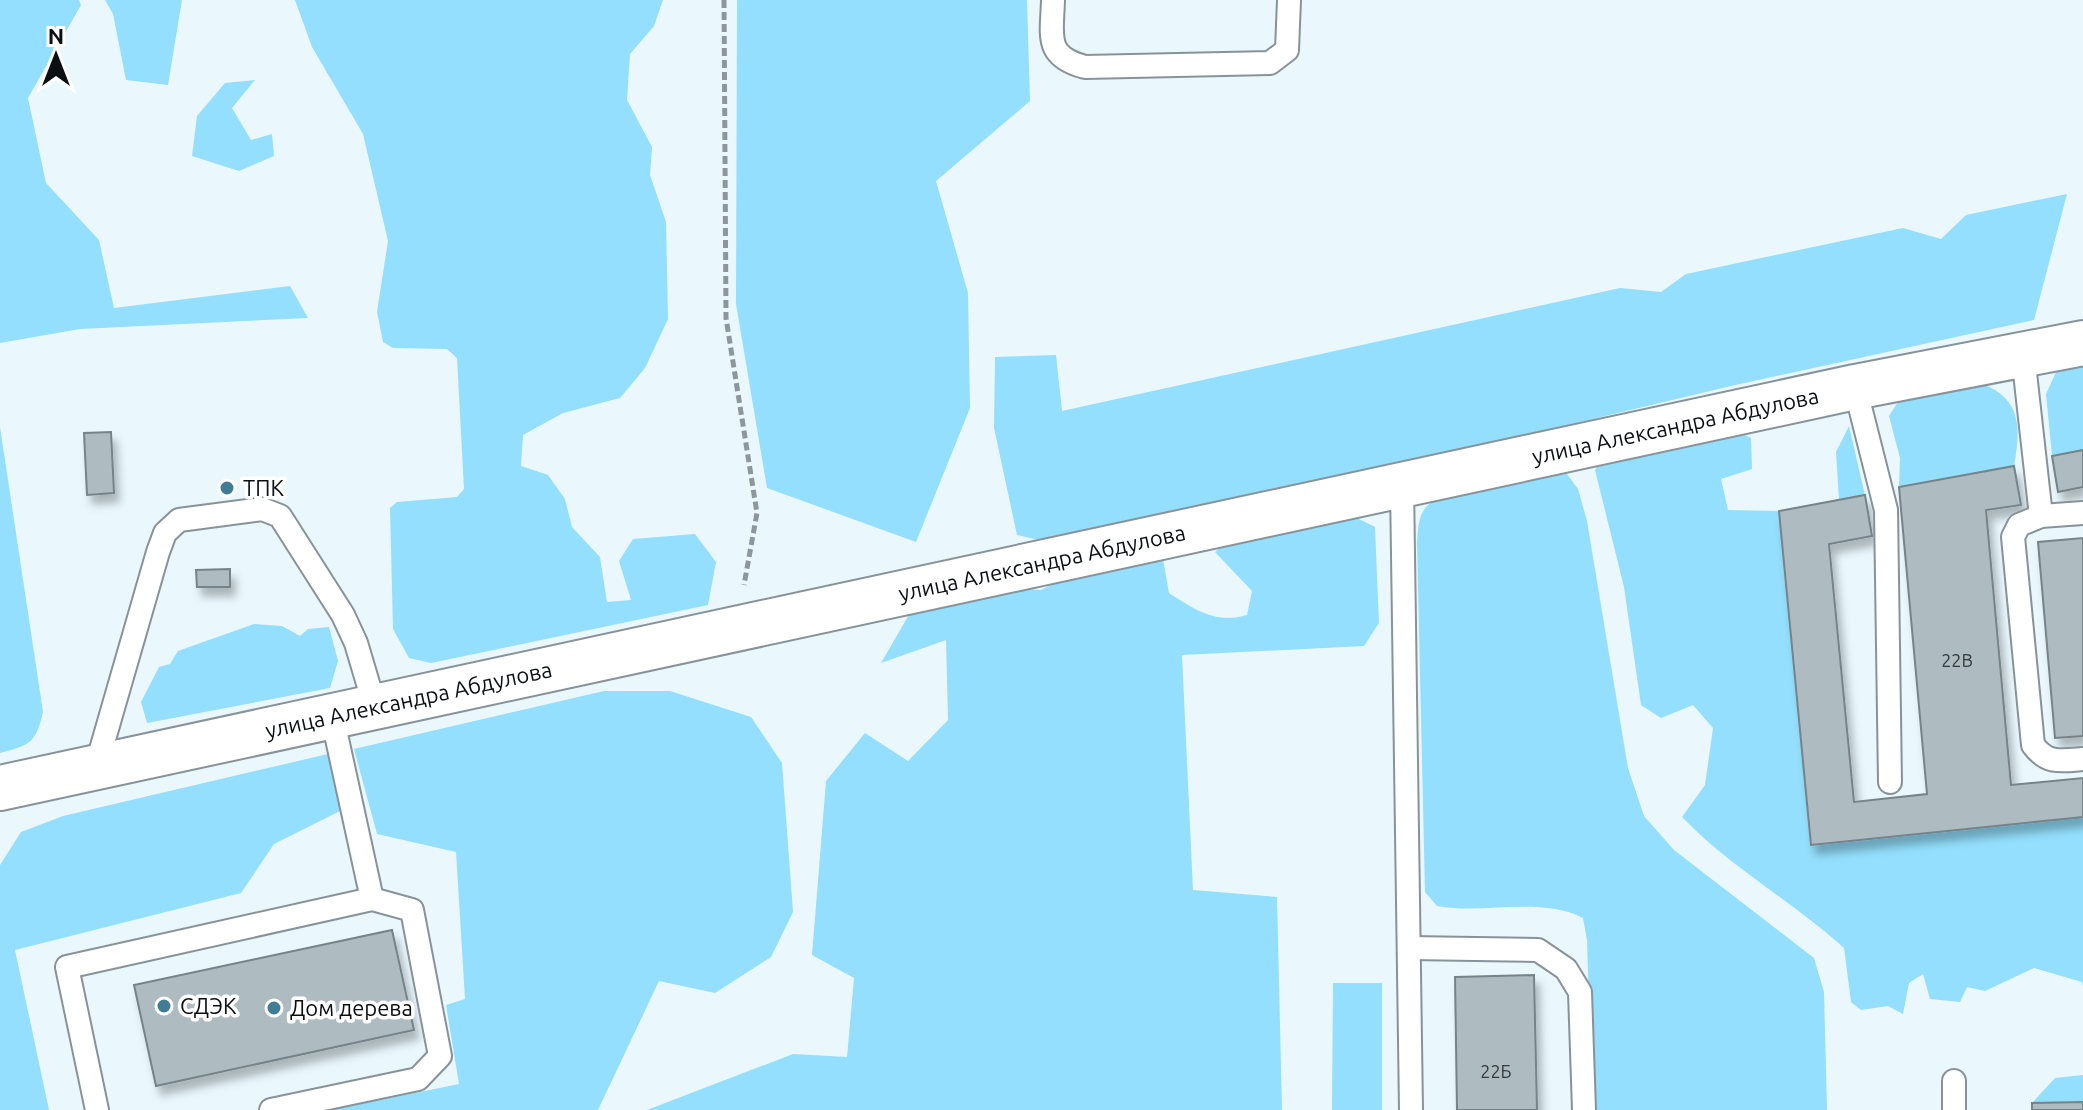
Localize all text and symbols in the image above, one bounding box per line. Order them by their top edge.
north arrow [16,16,96,96]
text: N [48,23,64,48]
street label: улица Александра Абдулова [1529,382,1821,469]
place label: ТПК [243,475,284,500]
marker: ТПК [218,479,236,497]
street label: улица Александра Абдулова [896,519,1188,605]
house number: 22В [1941,650,1973,670]
street label: улица Александра Абдулова [263,656,554,742]
place label: СДЭК [180,993,237,1018]
place label: Дом дерева [290,995,413,1020]
marker: СДЭК [155,997,173,1015]
marker: Дом дерева [265,999,283,1017]
house number: 22Б [1480,1061,1512,1081]

